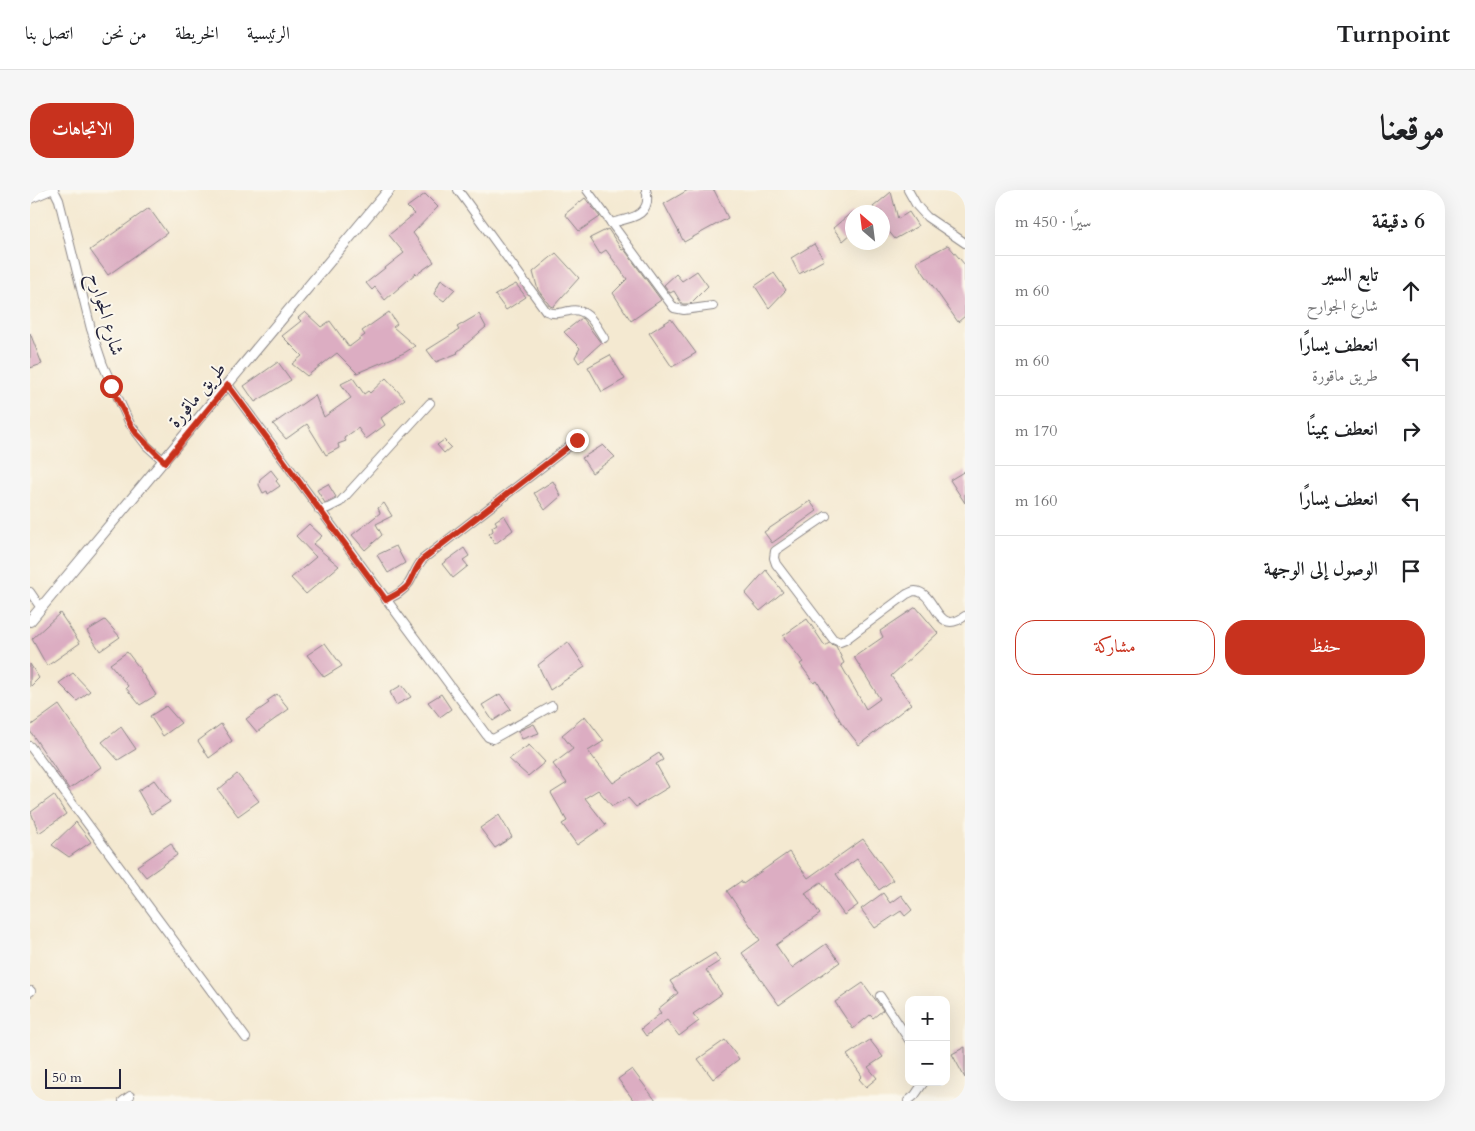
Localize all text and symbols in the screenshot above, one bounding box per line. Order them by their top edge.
text: Turnpoint [1336,18,1450,51]
text: اتصل بنا [25,21,73,46]
text: من نحن [101,21,147,46]
text: الخريطة [175,21,219,46]
text: الرئيسية [247,21,290,46]
button: الاتجاهات [30,103,134,158]
text: موقعنا [1380,104,1445,152]
north arrow [845,205,890,250]
text: 6 دقيقة [1372,207,1425,236]
text: سيرًا · 450 m [1015,211,1091,233]
text: تابع السير [1323,262,1378,288]
street label: شارع الجوارح [78,270,130,360]
icon: ahead [1397,277,1425,305]
text: 60 m [1015,280,1049,302]
text: شارع الجوارح [1306,295,1378,317]
text: انعطف يسارًا [1299,332,1378,358]
icon: left [1397,347,1425,375]
text: 60 m [1015,350,1049,372]
street label: طريق ماقورة [162,357,232,433]
text: طريق ماقورة [1312,365,1378,387]
route start [100,375,123,398]
text: انعطف يمينًا [1307,416,1378,442]
icon: right [1397,417,1425,445]
text: 170 m [1015,420,1057,442]
route end [566,429,589,452]
text: انعطف يسارًا [1299,486,1378,512]
icon: left [1397,487,1425,515]
text: 160 m [1015,490,1057,512]
text: الوصول إلى الوجهة [1264,556,1378,582]
icon: arrive [1397,557,1425,585]
button: مشاركة [1015,620,1215,675]
button: حفظ [1225,620,1425,675]
map controls [905,996,950,1086]
button: + [905,996,950,1041]
button: − [905,1041,950,1086]
scale bar [45,1066,121,1089]
text: 50 m [52,1068,82,1087]

